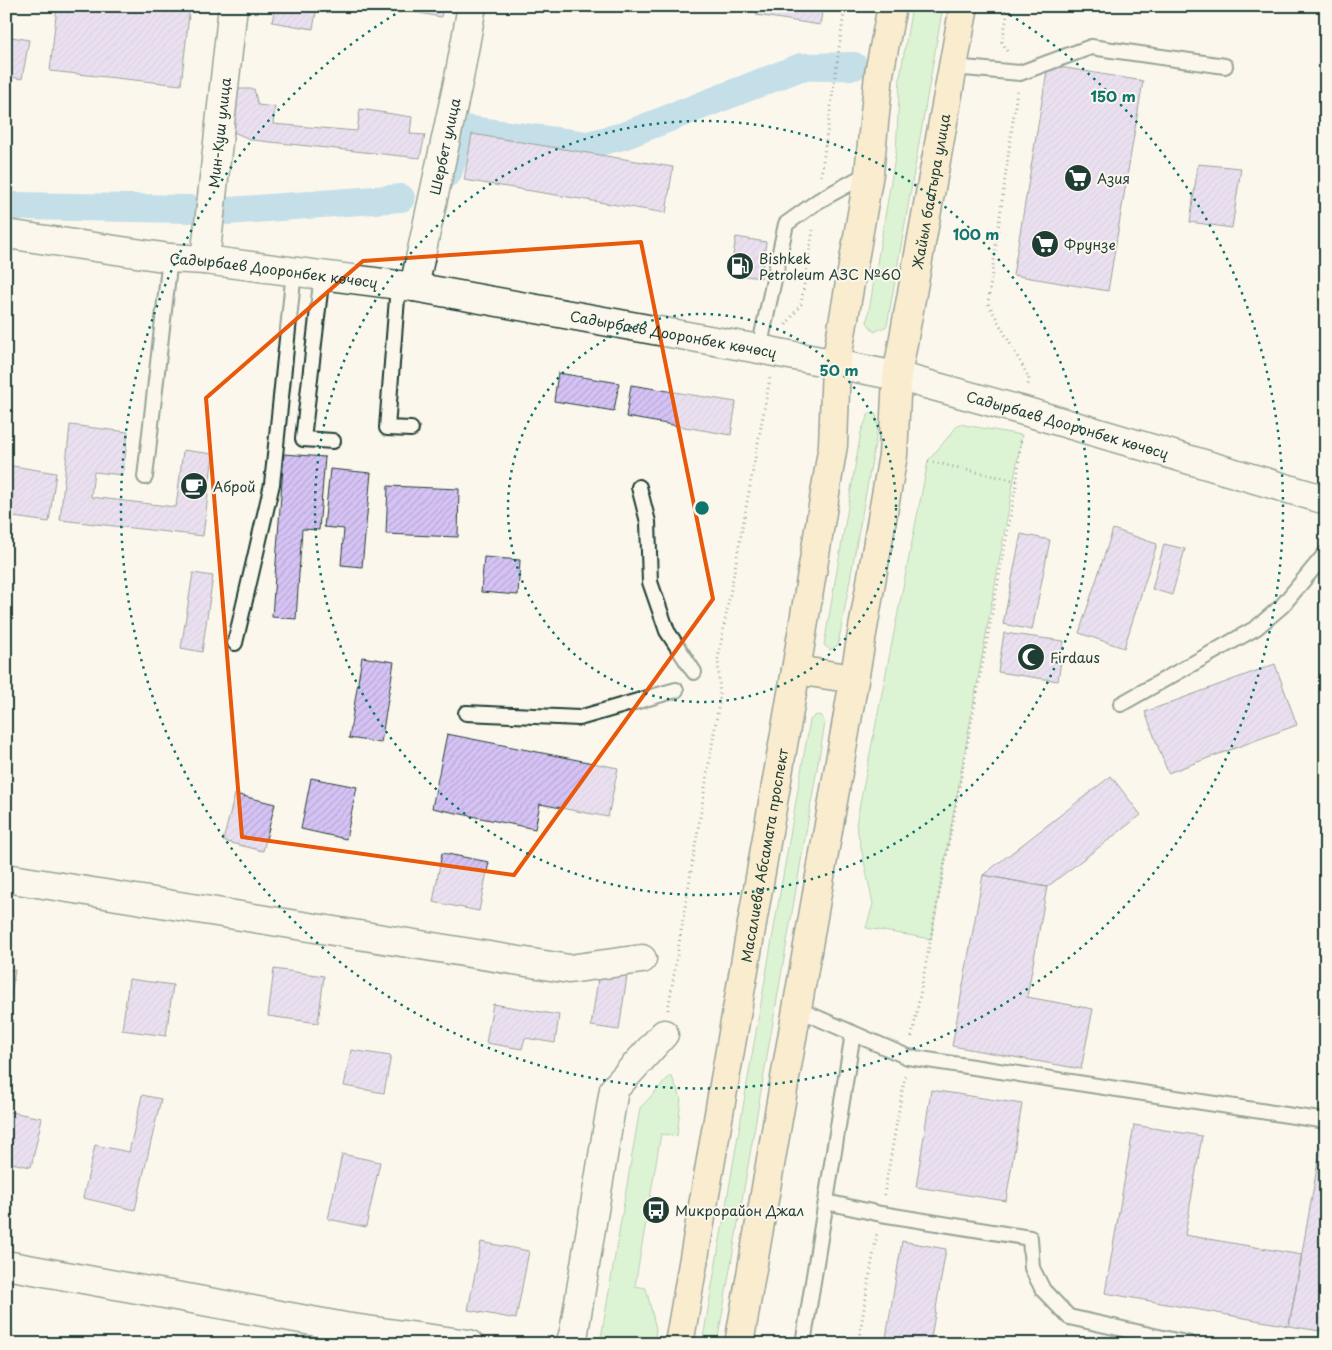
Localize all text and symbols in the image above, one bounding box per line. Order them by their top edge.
street label: Мин-Куш улица [203,76,236,189]
text: 150 m [1090,84,1136,107]
street label: Шербет улица [424,96,465,197]
street label: Жайыл баатыра улица [906,112,955,271]
supermarket icon: Азия [1063,163,1093,193]
place label: Азия [1097,168,1130,189]
text: 100 m [953,222,999,245]
supermarket icon: Фрунзе [1030,229,1060,259]
place label: Фрунзе [1064,234,1115,255]
street label: Садырбаев Дооронбек көчөсү [169,247,380,293]
place label: Bishkek Petroleum АЗС №60 [759,248,901,285]
fuel station icon: Bishkek Petroleum АЗС №60 [725,251,755,281]
street label: Садырбаев Дооронбек көчөсү [568,305,779,363]
text: 50 m [820,358,858,381]
street label: Садырбаев Дооронбек көчөсү [964,385,1172,464]
cafe icon: Аброй [179,471,209,501]
place label: Аброй [213,476,256,497]
centre of rings [693,499,711,517]
mosque icon: Firdaus [1016,642,1046,672]
place label: Firdaus [1050,647,1100,668]
street label: Масалиева Абсамата проспект [735,746,793,964]
bus stop icon: Микрорайон Джал [641,1195,671,1225]
place label: Микрорайон Джал [675,1200,804,1221]

